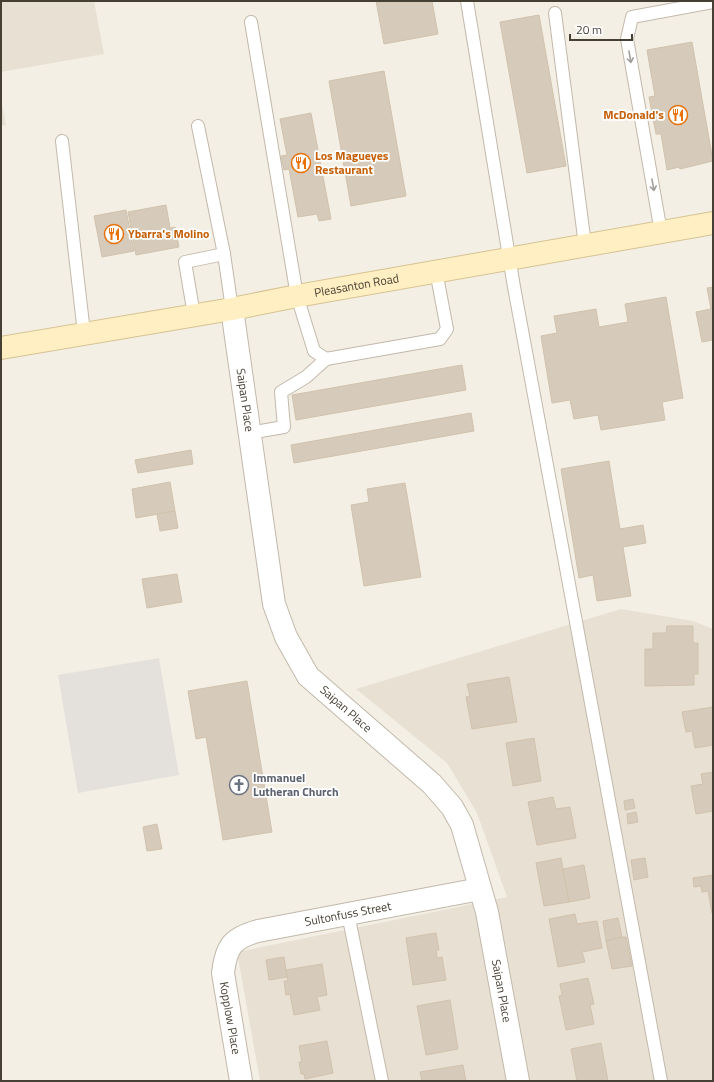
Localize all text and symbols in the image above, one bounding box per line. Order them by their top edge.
scale bar [570,16,632,42]
text: 20 m [576,20,602,39]
one-way arrow [627,50,635,63]
restaurant icon: McDonald's [667,104,689,126]
place label: McDonald's [603,105,664,124]
place label: Los Magueyes Restaurant [315,146,389,179]
restaurant icon: Los Magueyes Restaurant [290,152,312,174]
one-way arrow [649,178,657,191]
restaurant icon: Ybarra's Molino [103,223,125,245]
place label: Ybarra's Molino [128,224,209,243]
street label: Pleasanton Road [313,268,400,302]
street label: Saipan Place [232,367,259,433]
street label: Saipan Place [316,680,376,737]
place label: Immanuel Lutheran Church [253,768,339,801]
church icon: Immanuel Lutheran Church [228,774,250,796]
street label: Sultonfuss Street [303,896,394,931]
street label: Saipan Place [487,958,517,1024]
street label: Kopplow Place [215,980,246,1056]

